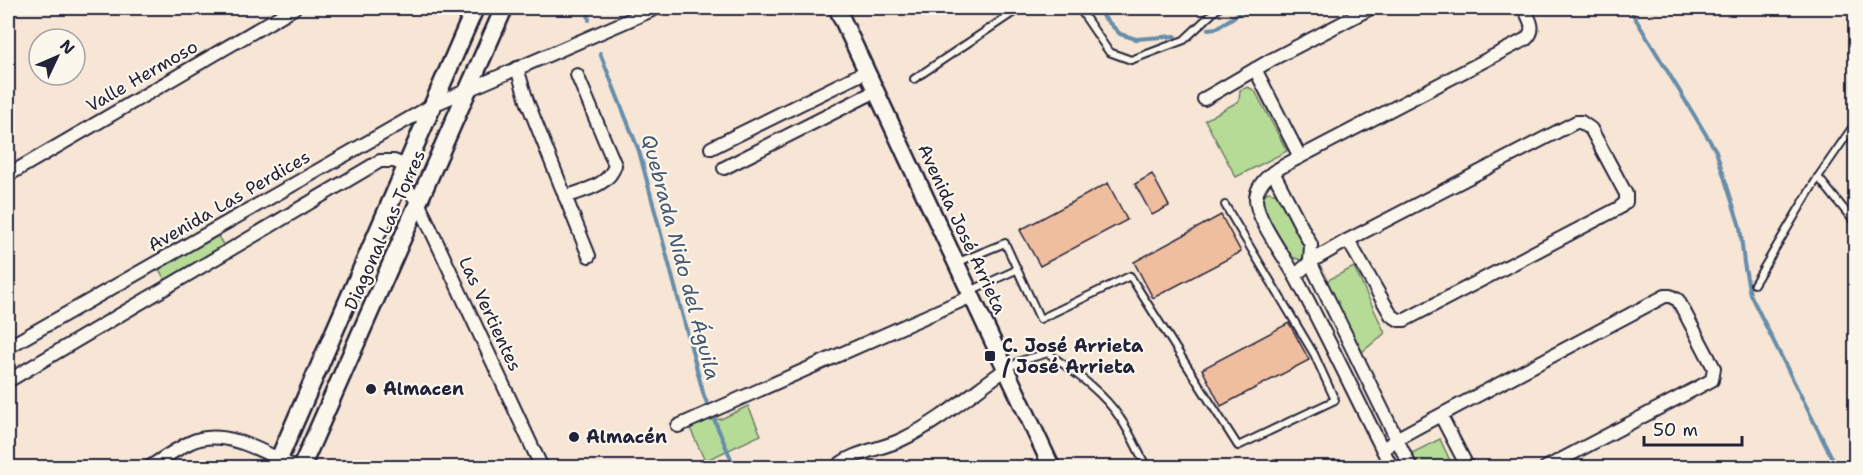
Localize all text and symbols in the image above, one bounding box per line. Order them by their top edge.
north arrow [27,27,87,87]
street label: Valle Hermoso [82,34,202,118]
text: N [55,35,79,59]
water label: Quebrada Nido del Águila [636,131,726,383]
street label: Avenida José Arrieta [912,140,1012,318]
street label: Avenida Las Perdices [144,145,314,257]
street label: Diagonal Las Torres [339,146,431,314]
street label: Las Vertientes [453,253,527,375]
place label: C. José Arrieta / José Arrieta [1002,334,1144,379]
marker: C. José Arrieta / José Arrieta [983,349,997,363]
place label: Almacen [383,377,464,401]
marker: Almacen [364,382,378,396]
scale bar [1644,409,1742,447]
text: 50 m [1653,418,1698,442]
place label: Almacén [586,425,667,449]
marker: Almacén [567,430,581,444]

